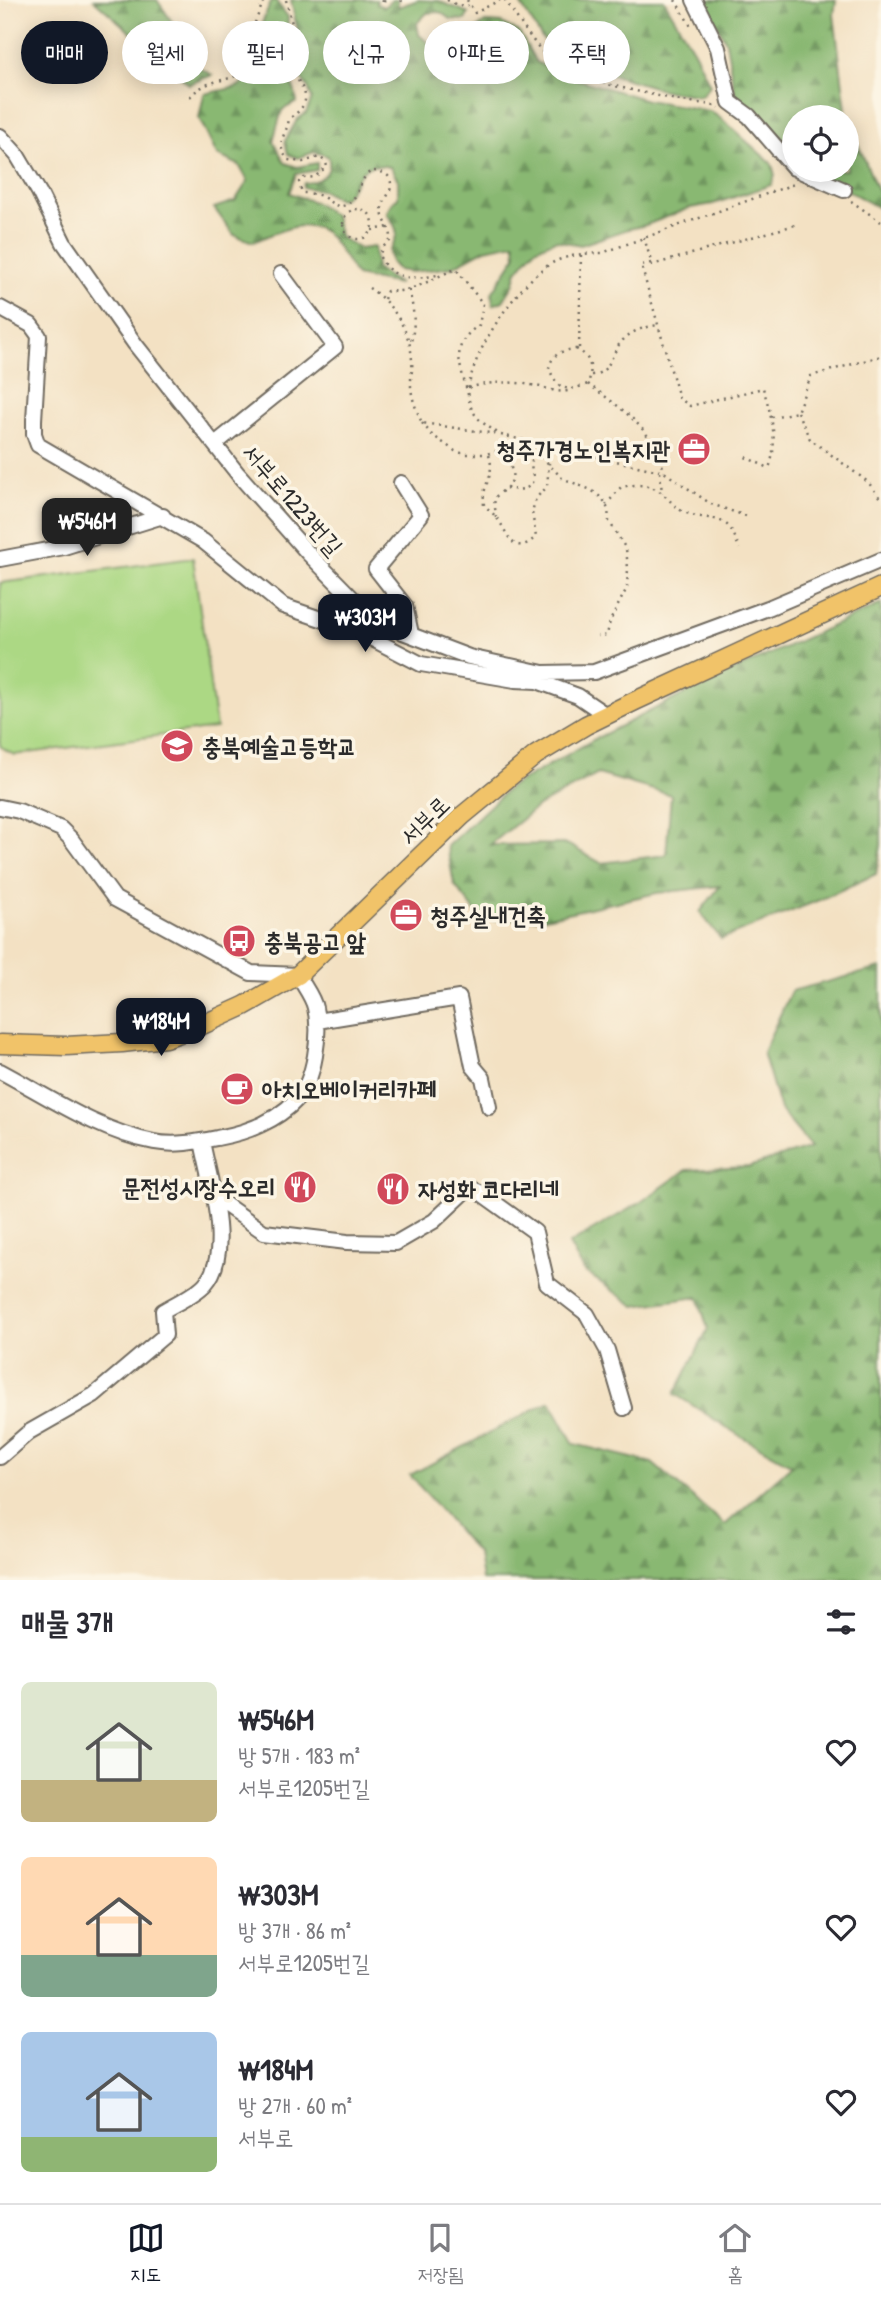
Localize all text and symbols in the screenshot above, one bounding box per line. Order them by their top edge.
chip: 매매 [21,21,108,84]
chip: 월세 [122,21,208,84]
chip: 필터 [222,21,309,84]
chip: 신규 [323,21,410,84]
chip: 아파트 [424,21,529,84]
chip: 주택 [543,21,630,84]
map controls [782,105,859,182]
button: locate [782,105,859,182]
office icon: 청주가경노인복지관 [675,430,713,468]
place label: 청주가경노인복지관 [496,433,671,465]
street label: 서부로1223번길 [235,436,351,562]
pin: ₩546M [38,498,136,558]
text: ₩546M [58,505,116,536]
pin: ₩303M [316,594,414,654]
text: ₩303M [334,601,396,632]
school or university icon: 충북예술고등학교 [158,727,196,765]
place label: 충북예술고등학교 [202,730,357,762]
street label: 서부로 [392,788,456,852]
office icon: 청주실내건축 [387,896,425,934]
place label: 청주실내건축 [430,899,546,931]
bus stop icon: 충북공고 앞 [220,922,258,960]
place label: 충북공고 앞 [264,925,367,957]
pin: ₩184M [112,998,210,1058]
text: ₩184M [132,1005,190,1036]
cafe icon: 아치오베이커리카페 [218,1070,256,1108]
place label: 아치오베이커리카페 [262,1073,436,1105]
restaurant icon: 문전성시장수오리 [281,1168,319,1206]
restaurant icon: 자성화 코다리네 [374,1170,412,1208]
place label: 문전성시장수오리 [122,1171,276,1203]
place label: 자성화 코다리네 [418,1173,559,1205]
text: 매물 3개 [21,1602,114,1642]
icon: filters [822,1603,860,1641]
text: ₩546M [238,1699,314,1739]
icon: home [77,1710,161,1794]
icon: heart [822,1733,860,1771]
text: 방 5개 · 183 m² [238,1740,360,1771]
text: 서부로1205번길 [238,1772,370,1803]
text: ₩303M [238,1874,319,1914]
icon: home [77,1885,161,1969]
icon: heart [822,1908,860,1946]
text: 방 3개 · 86 m² [238,1915,351,1946]
text: 서부로1205번길 [238,1947,370,1978]
text: ₩184M [238,2049,313,2089]
icon: home [77,2060,161,2144]
icon: heart [822,2083,860,2121]
text: 방 2개 · 60 m² [238,2090,352,2121]
text: 서부로 [238,2122,294,2153]
tab: 지도 [127,2219,165,2288]
tab: 저장됨 [418,2219,463,2288]
tab: 홈 [716,2219,754,2288]

